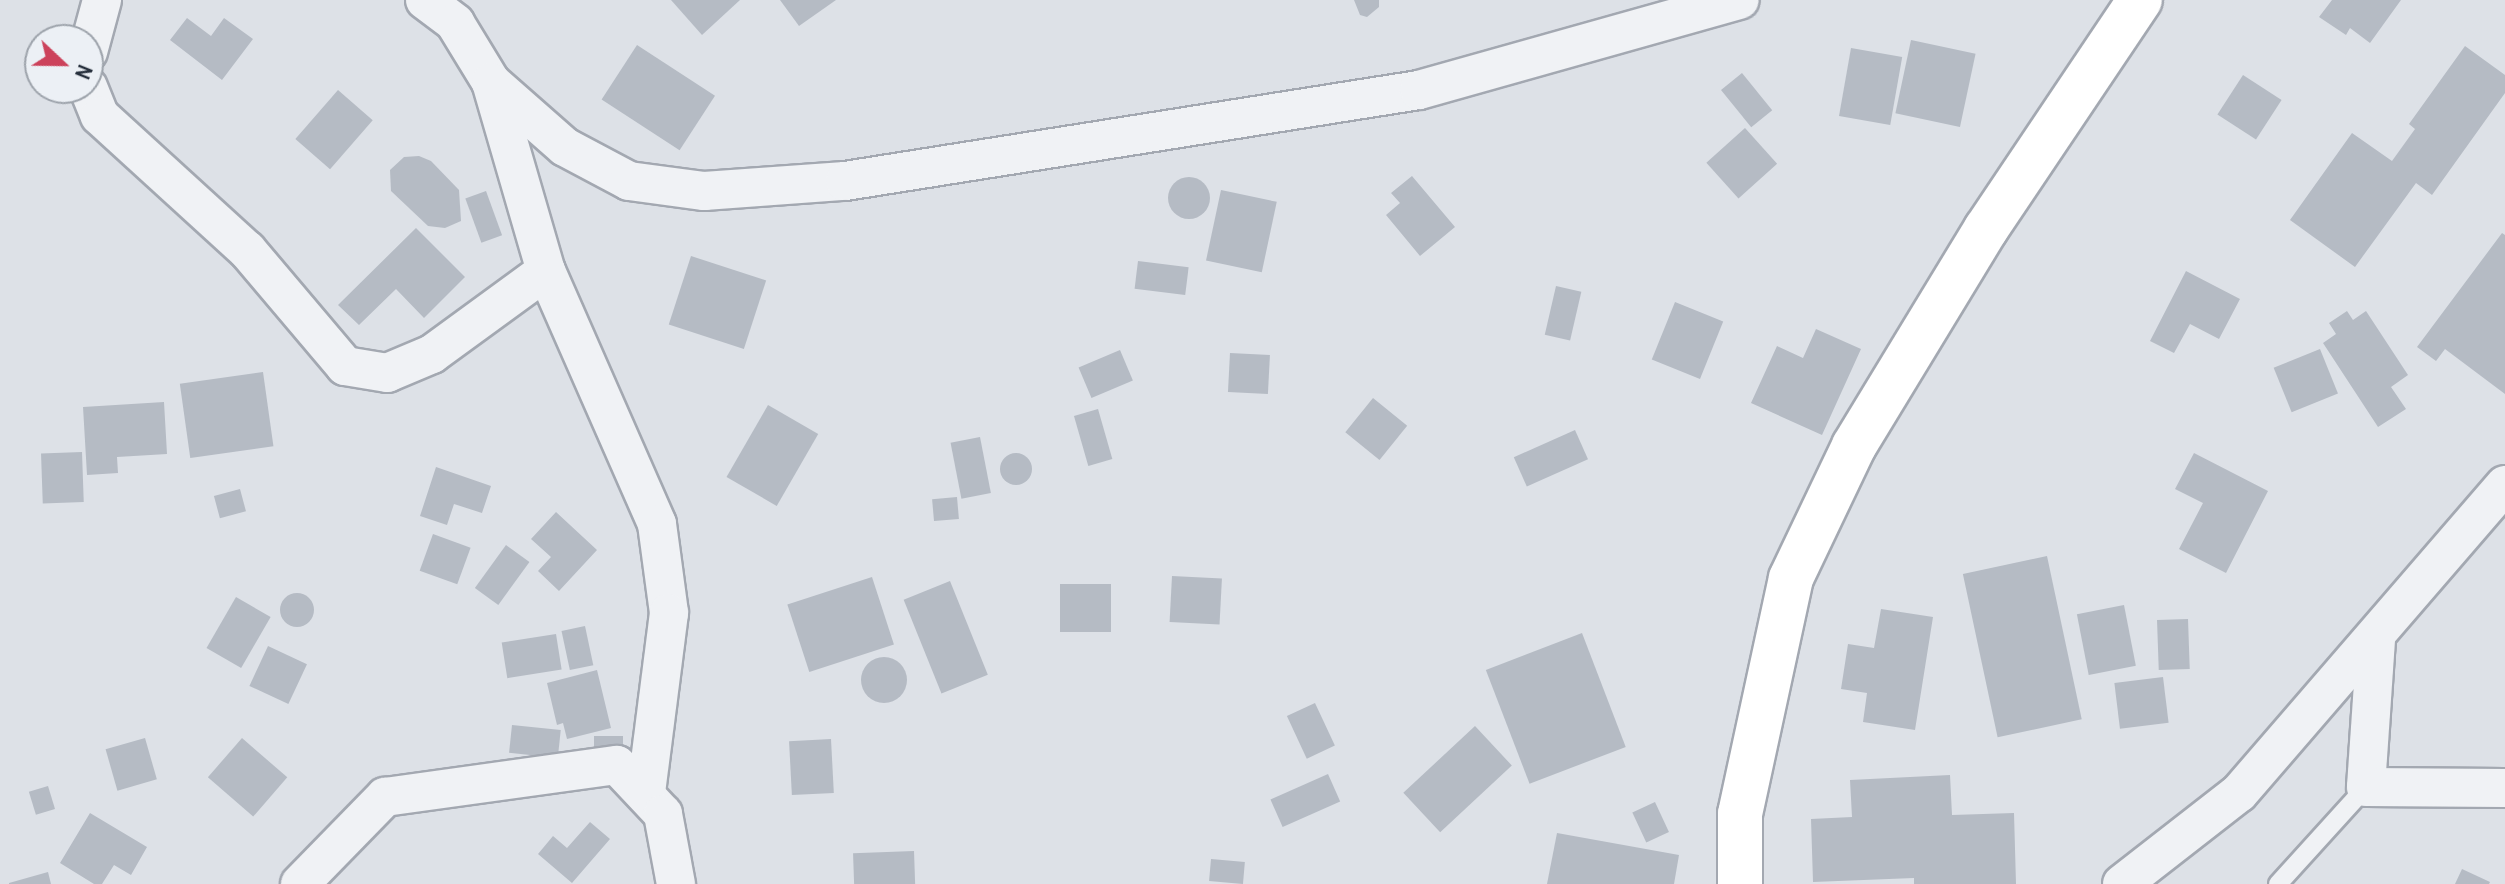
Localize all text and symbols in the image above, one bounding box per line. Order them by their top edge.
north arrow [24,24,104,104]
text: N [68,61,101,84]

